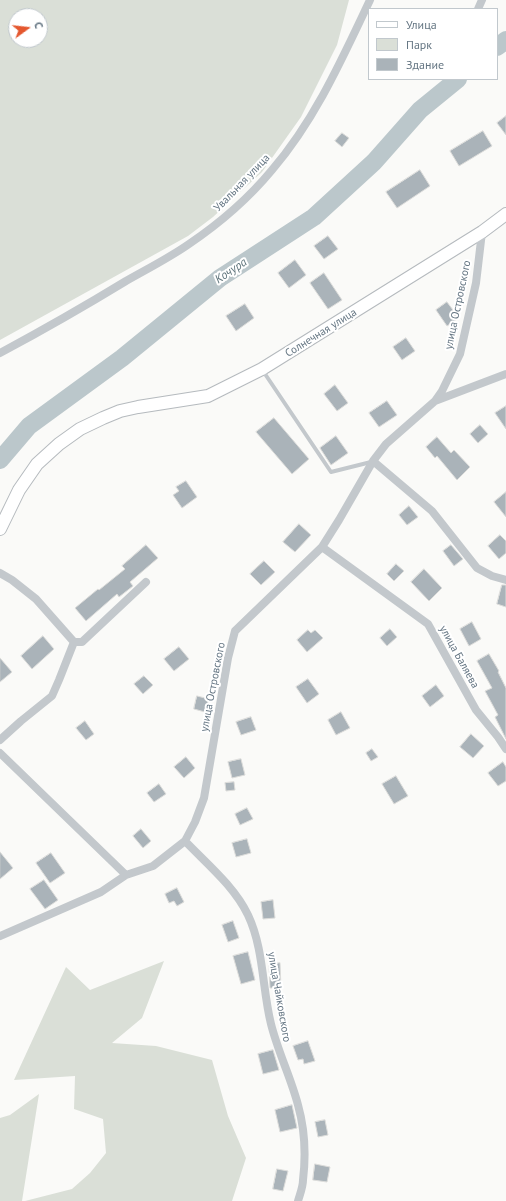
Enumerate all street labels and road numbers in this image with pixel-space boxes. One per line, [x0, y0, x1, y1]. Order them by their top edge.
street label: Увальная улица [211, 152, 273, 214]
street label: улица Островского [442, 259, 474, 351]
street label: Солнечная улица [283, 306, 359, 360]
street label: улица Баляева [436, 623, 482, 691]
street label: улица Островского [198, 641, 228, 733]
street label: улица Чайковского [265, 951, 293, 1043]

